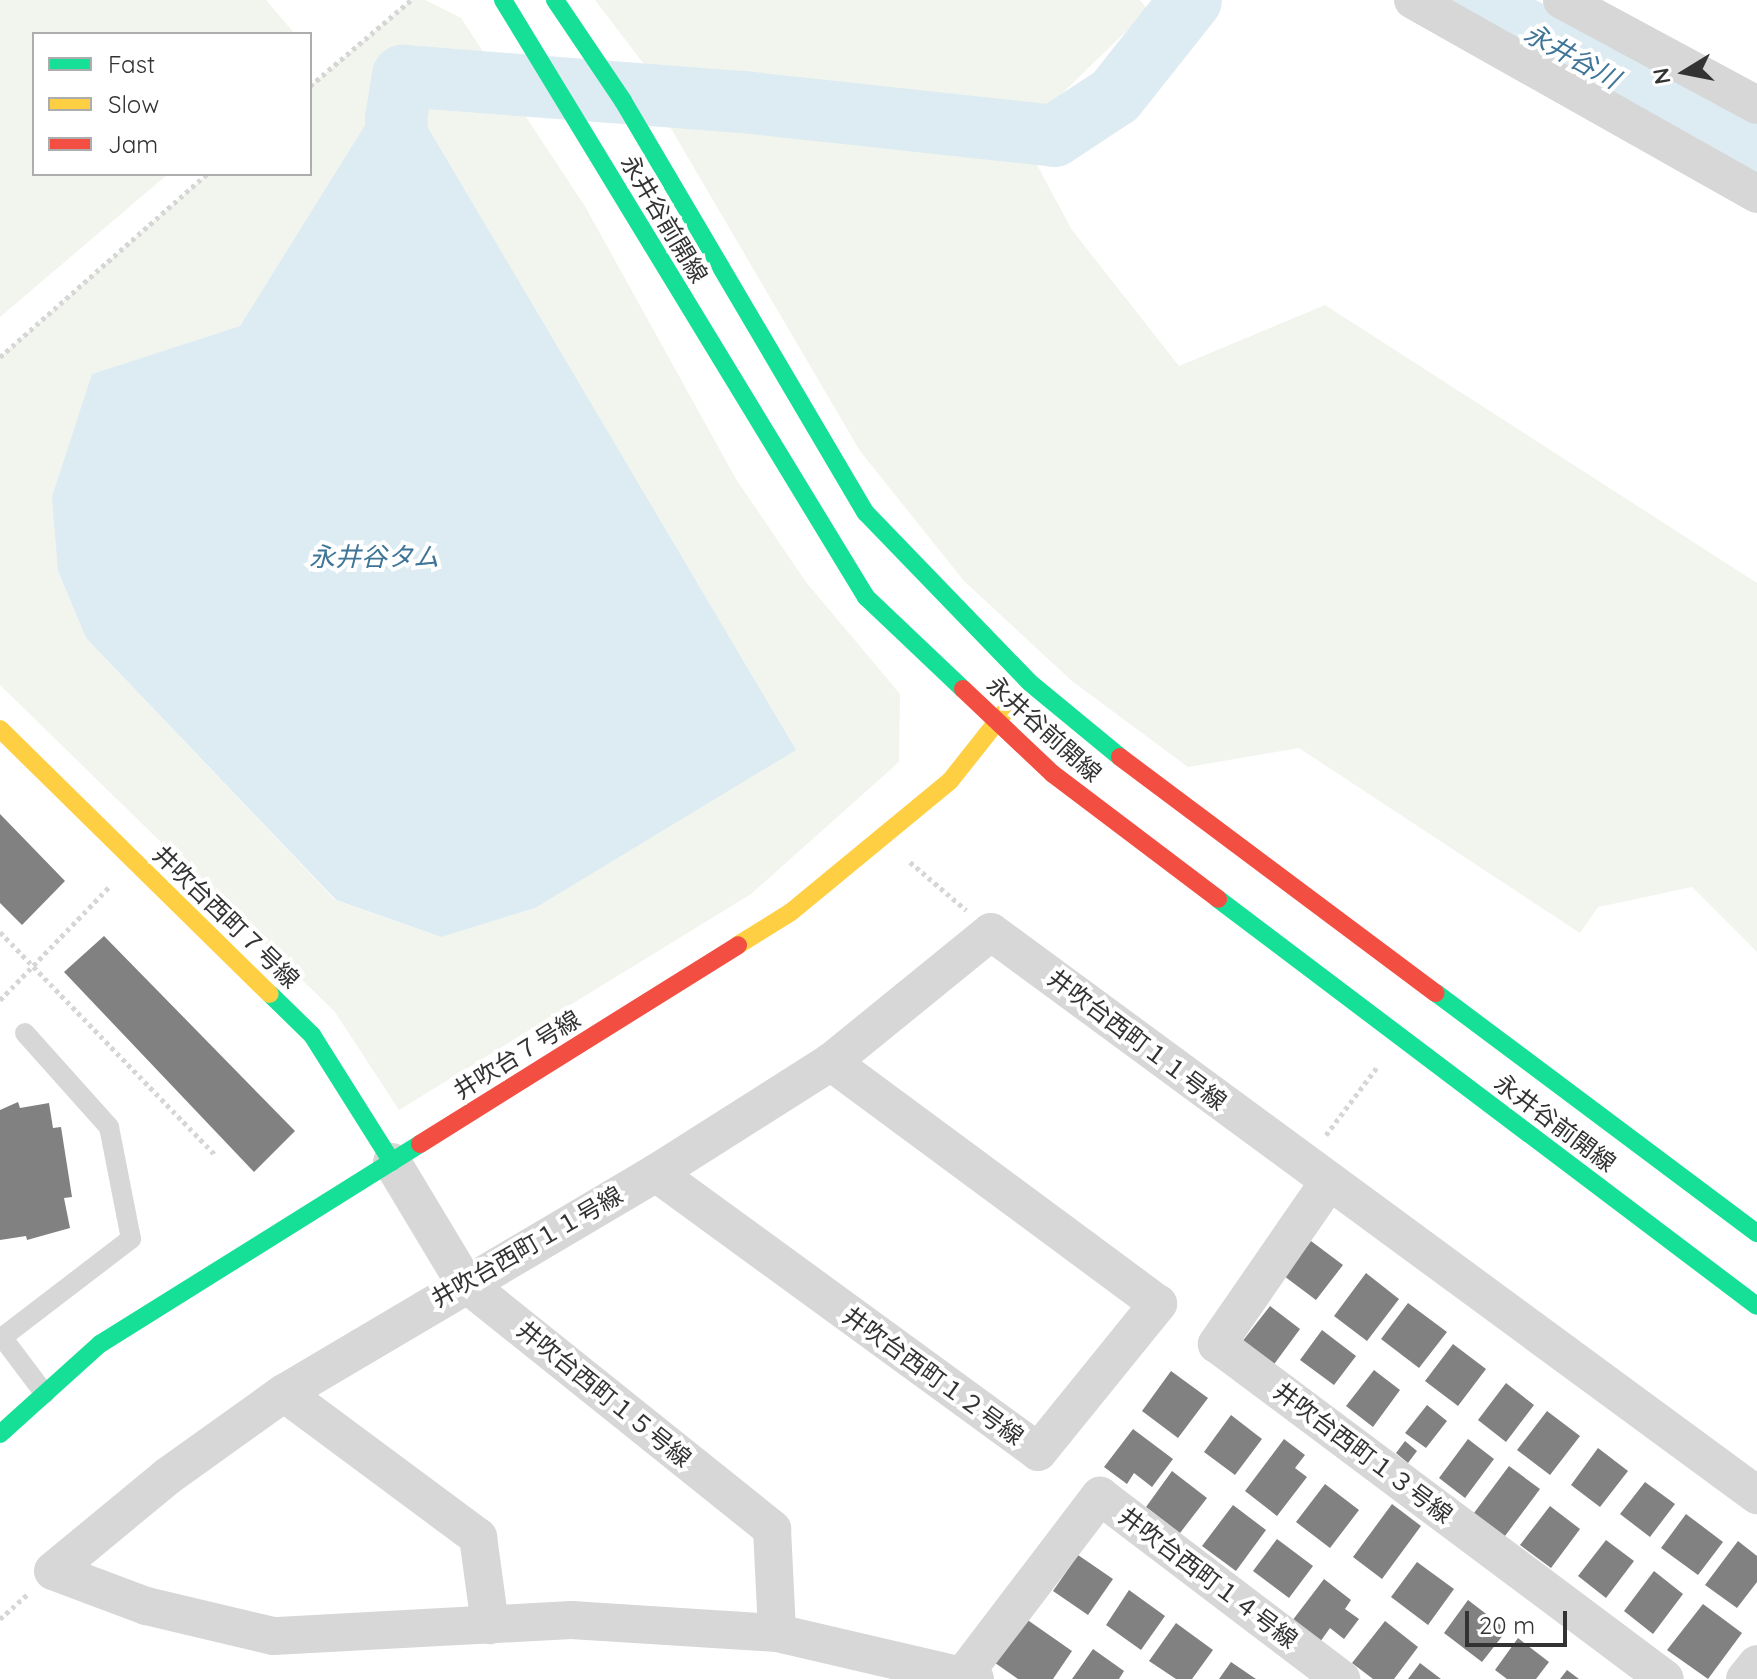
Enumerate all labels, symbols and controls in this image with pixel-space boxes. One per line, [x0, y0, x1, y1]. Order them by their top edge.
water label: 永井谷川 [1519, 17, 1625, 95]
legend [32, 32, 312, 176]
north arrow [1645, 32, 1725, 112]
text: Fast [108, 49, 155, 79]
text: N [1646, 66, 1677, 87]
text: Slow [108, 89, 159, 119]
text: Jam [108, 129, 158, 159]
street label: 永井谷前開線 [615, 150, 713, 288]
water label: 永井谷タム [309, 541, 439, 573]
street label: 永井谷前開線 [981, 670, 1107, 788]
street label: 井吹台西町７号線 [147, 840, 305, 994]
street label: 井吹台西町１１号線 [1042, 964, 1232, 1116]
street label: 井吹台７号線 [448, 1005, 586, 1105]
street label: 永井谷前開線 [1489, 1068, 1621, 1178]
street label: 井吹台西町１１号線 [426, 1181, 628, 1313]
street label: 井吹台西町１２号線 [837, 1301, 1029, 1451]
street label: 井吹台西町１５号線 [511, 1315, 697, 1473]
street label: 井吹台西町１３号線 [1268, 1377, 1458, 1529]
street label: 井吹台西町１４号線 [1113, 1502, 1303, 1654]
scale bar [1469, 1595, 1571, 1645]
text: 20 m [1479, 1610, 1535, 1640]

